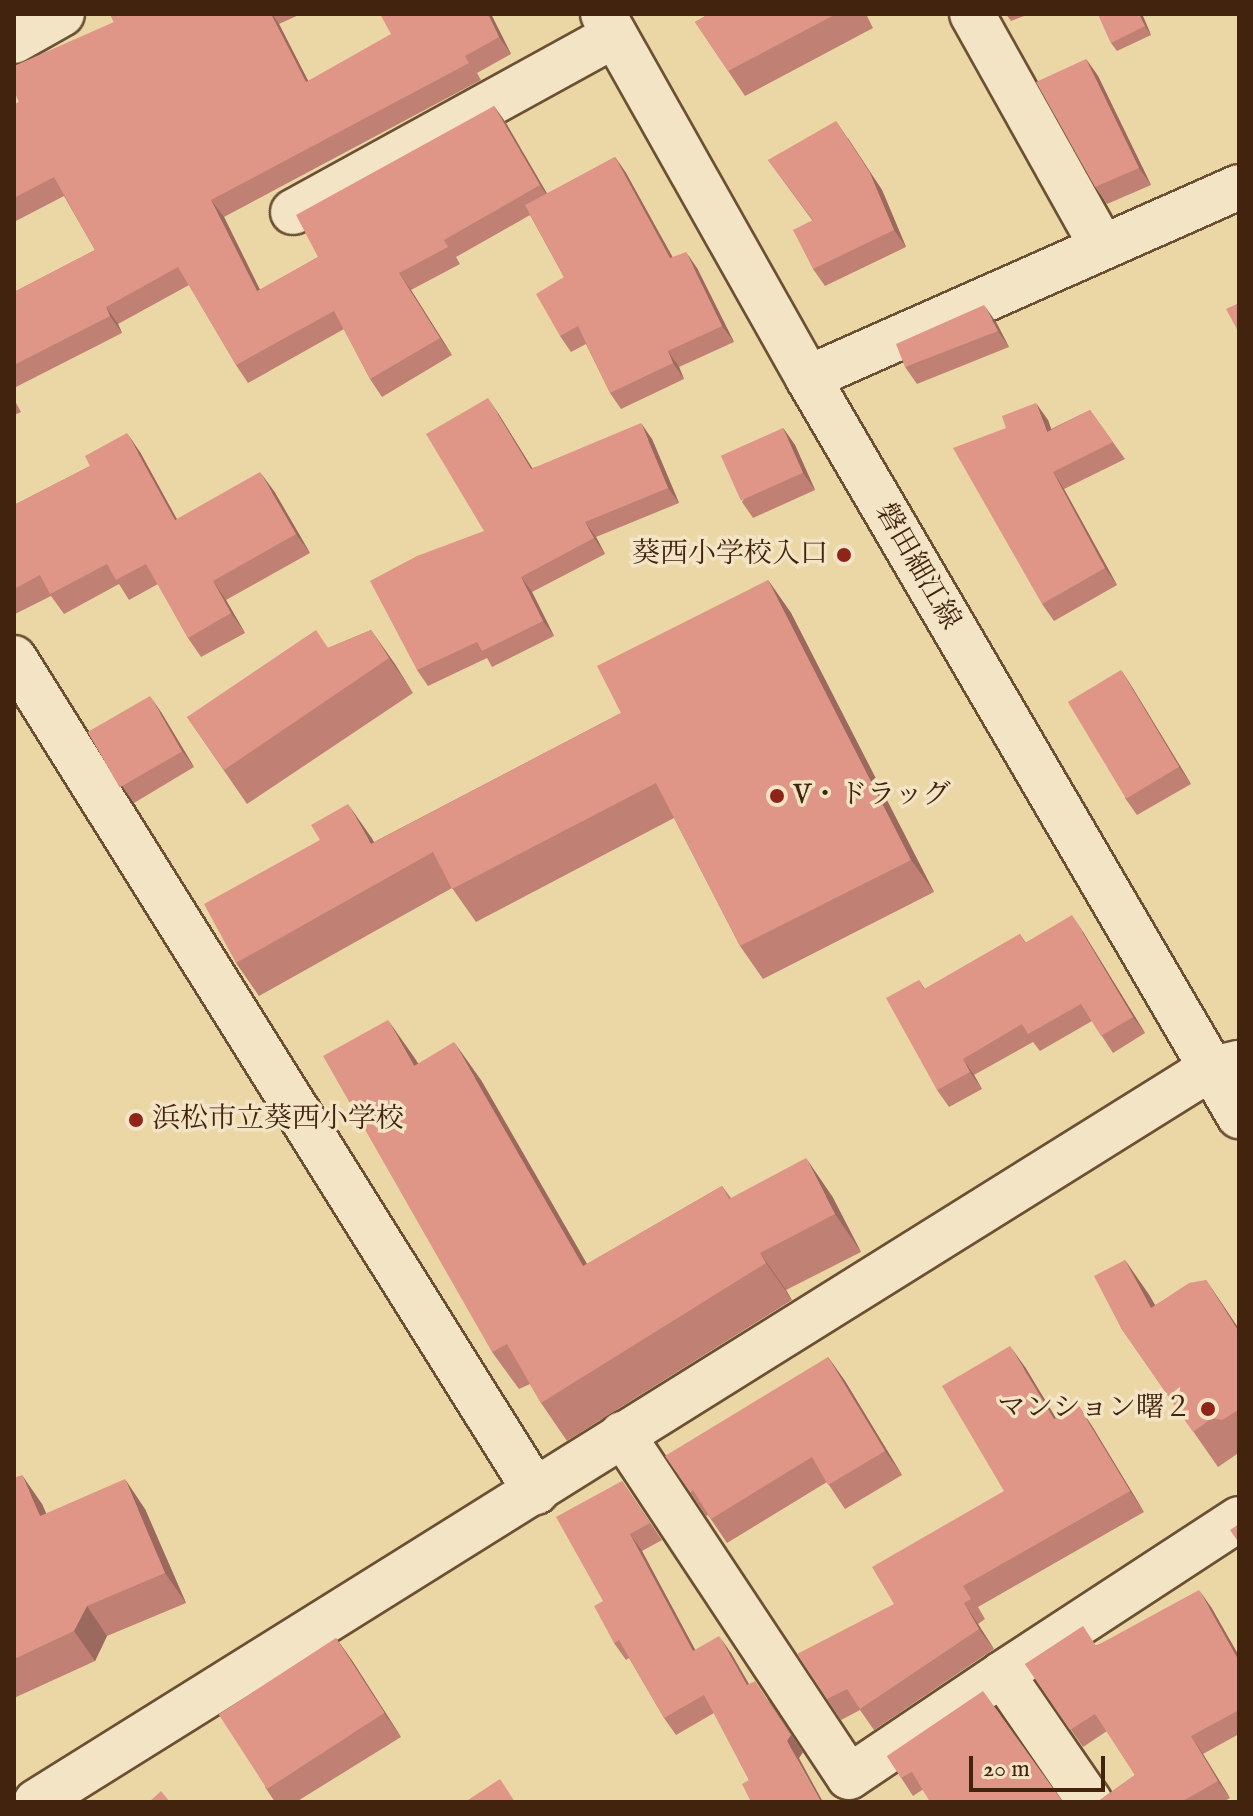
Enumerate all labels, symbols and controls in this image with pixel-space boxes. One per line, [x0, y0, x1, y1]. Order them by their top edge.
street label: 磐田細江線 [867, 498, 967, 636]
place label: 葵西小学校入口 [632, 538, 828, 572]
marker: 葵西小学校入口 [835, 546, 853, 564]
place label: V・ドラッグ [793, 779, 951, 813]
marker: V・ドラッグ [768, 787, 786, 805]
place label: 浜松市立葵西小学校 [152, 1103, 404, 1137]
marker: 浜松市立葵西小学校 [127, 1111, 145, 1129]
place label: マンション曙２ [996, 1392, 1192, 1426]
marker: マンション曙２ [1199, 1400, 1217, 1418]
scale bar [973, 1740, 1109, 1790]
text: 20 m [983, 1754, 1030, 1785]

